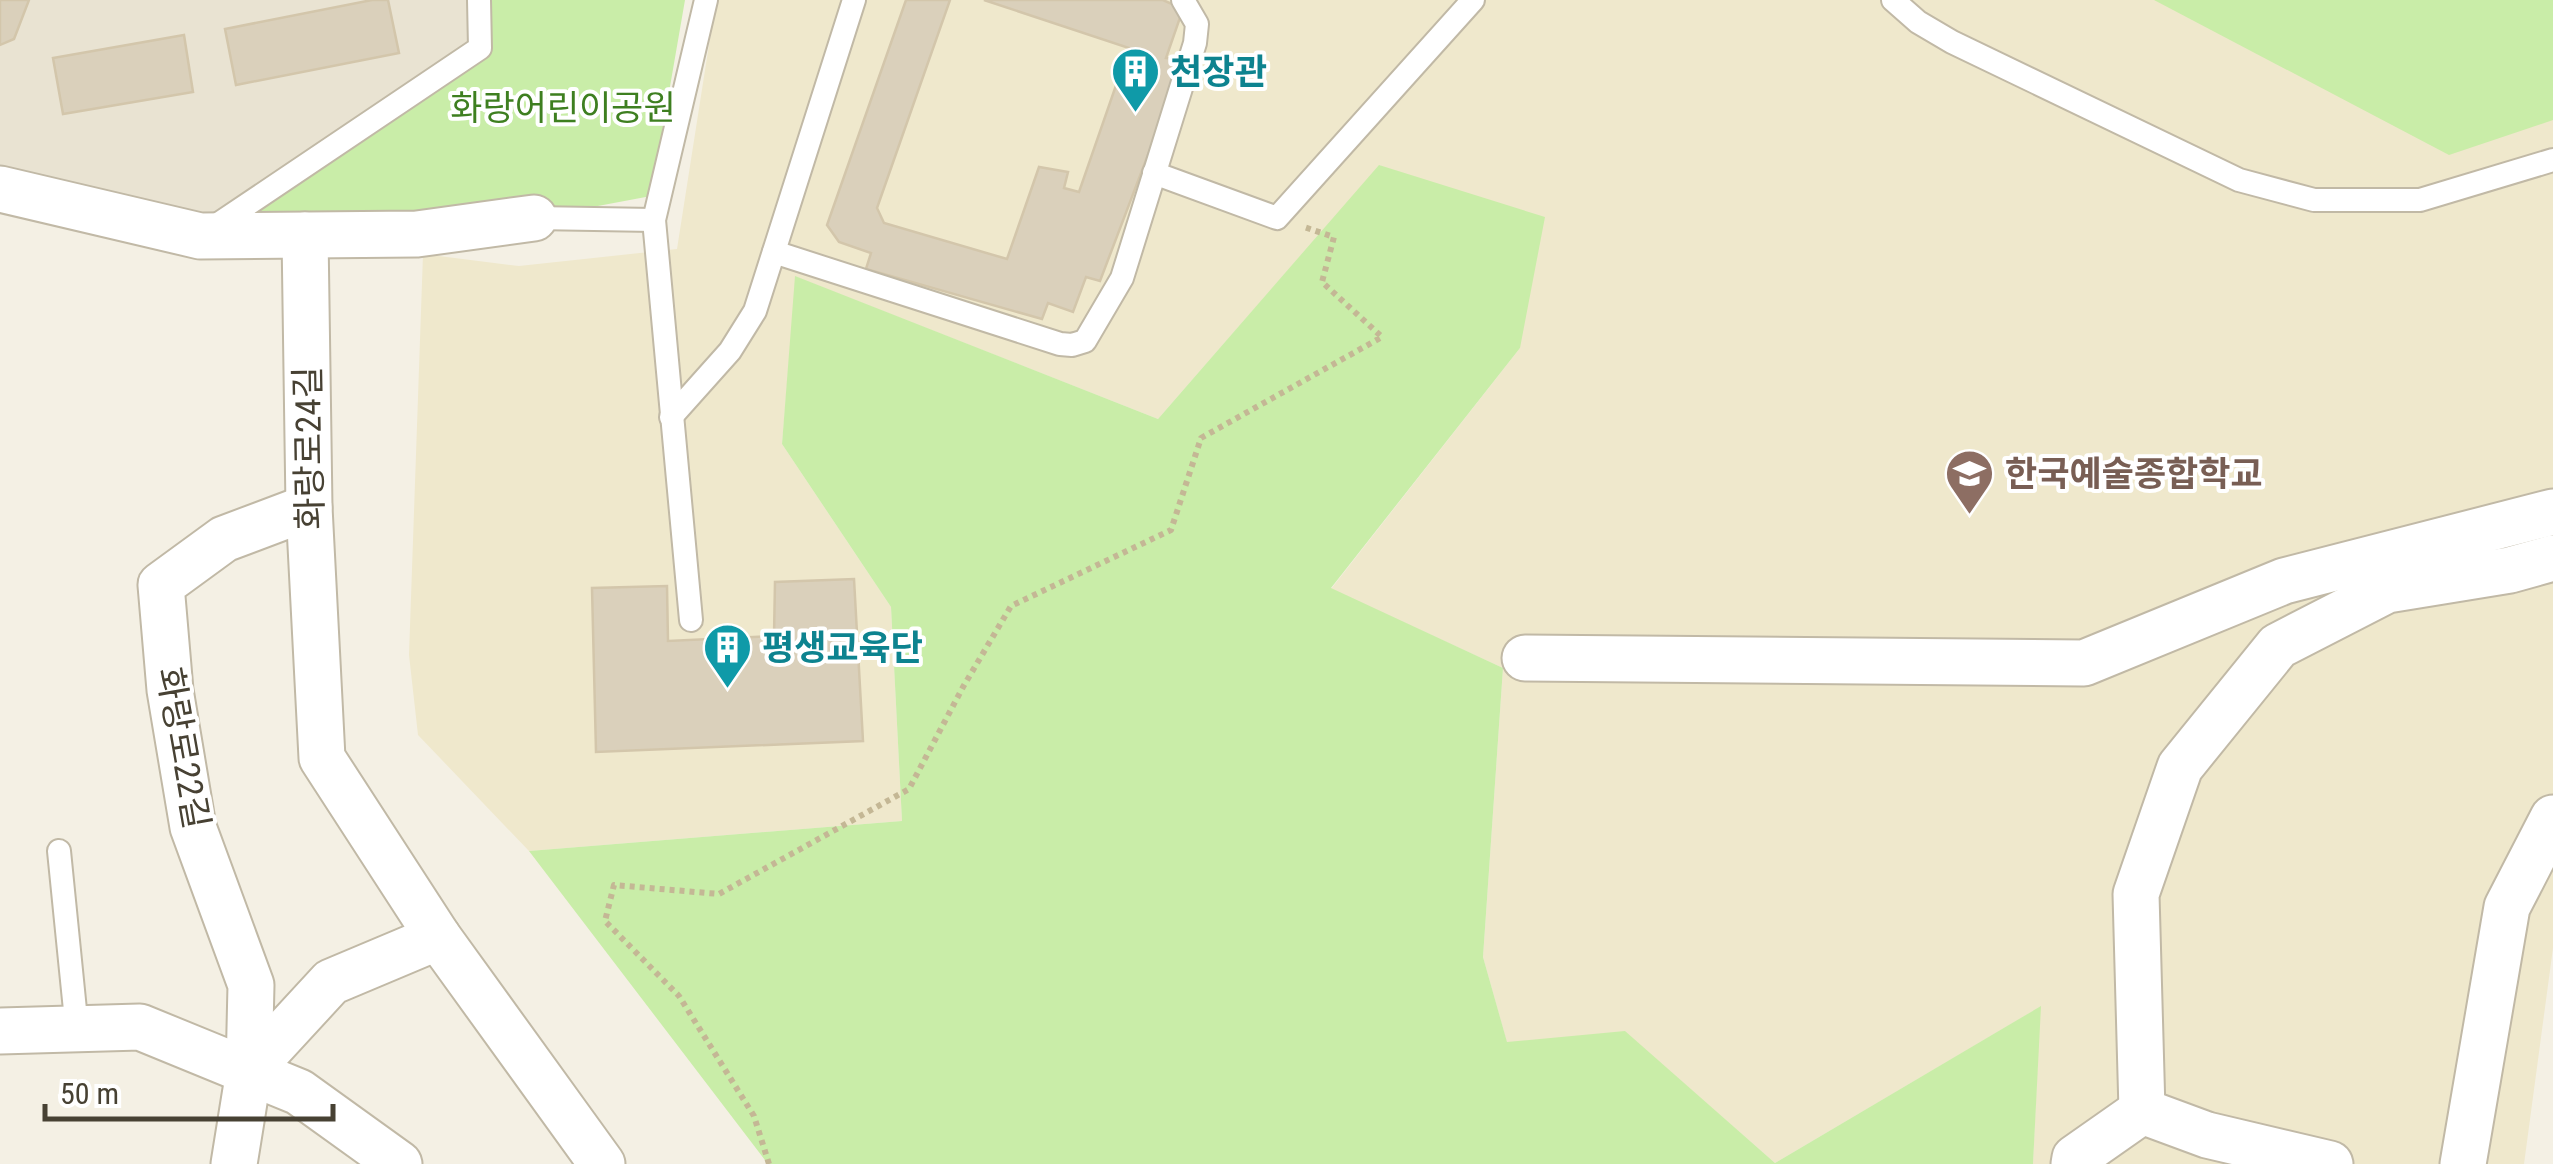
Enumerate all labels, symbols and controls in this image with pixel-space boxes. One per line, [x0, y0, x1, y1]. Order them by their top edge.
building icon: 천장관 [1109, 46, 1161, 114]
place label: 천장관 [1170, 52, 1267, 93]
park label: 화랑어린이공원 [450, 88, 676, 129]
street label: 화랑로24길 [288, 366, 331, 530]
school or university icon: 한국예술종합학교 [1944, 448, 1996, 516]
place label: 한국예술종합학교 [2005, 454, 2263, 495]
building icon: 평생교육단 [701, 622, 753, 690]
place label: 평생교육단 [762, 628, 923, 669]
street label: 화랑로22길 [148, 664, 217, 832]
scale bar [45, 1059, 332, 1121]
text: 50 m [60, 1076, 119, 1111]

